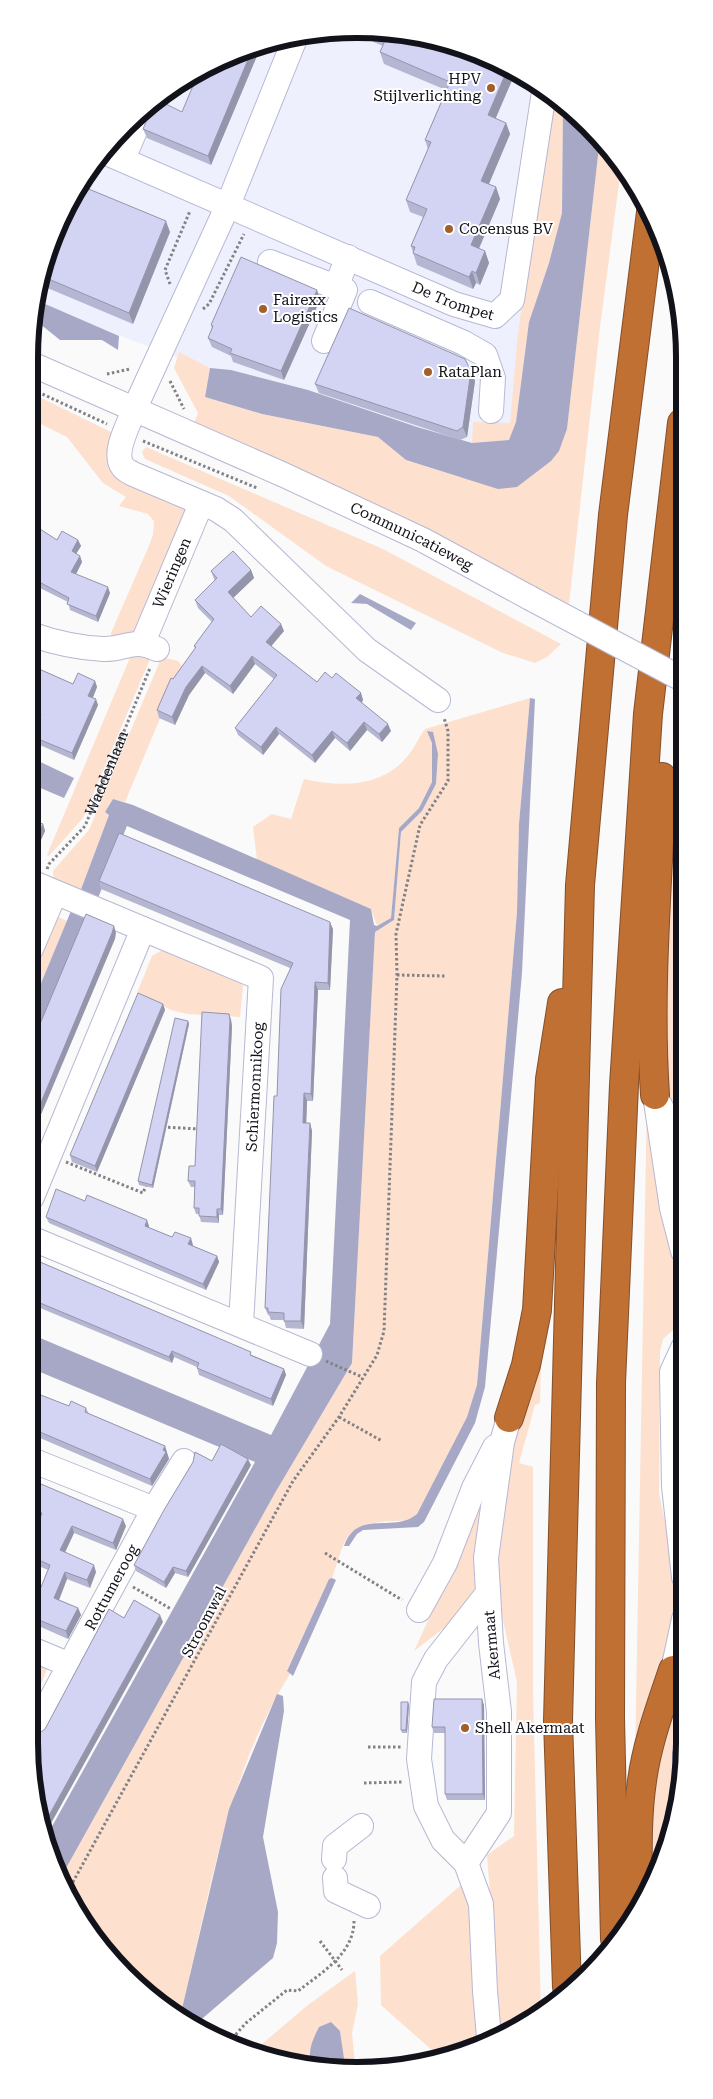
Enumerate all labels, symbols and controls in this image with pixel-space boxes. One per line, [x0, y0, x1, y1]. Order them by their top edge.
place label: HPV Stijlverlichting [373, 70, 482, 105]
marker: HPV Stijlverlichting [485, 82, 497, 94]
place label: Cocensus BV [459, 220, 554, 238]
marker: Cocensus BV [443, 223, 455, 235]
street label: De Trompet [409, 278, 497, 324]
place label: Fairexx Logistics [273, 291, 338, 326]
marker: Fairexx Logistics [257, 303, 269, 315]
place label: RataPlan [438, 363, 502, 381]
marker: RataPlan [422, 366, 434, 378]
street label: Communicatieweg [347, 498, 476, 575]
street label: Wieringen [149, 535, 195, 611]
street label: Waddenlaan [81, 728, 132, 818]
street label: Schiermonnikoog [243, 1021, 267, 1152]
street label: Rottumeroog [81, 1541, 142, 1633]
street label: Stroomwal [178, 1583, 230, 1661]
street label: Akermaat [480, 1609, 504, 1680]
place label: Shell Akermaat [475, 1719, 585, 1737]
marker: Shell Akermaat [459, 1722, 471, 1734]

